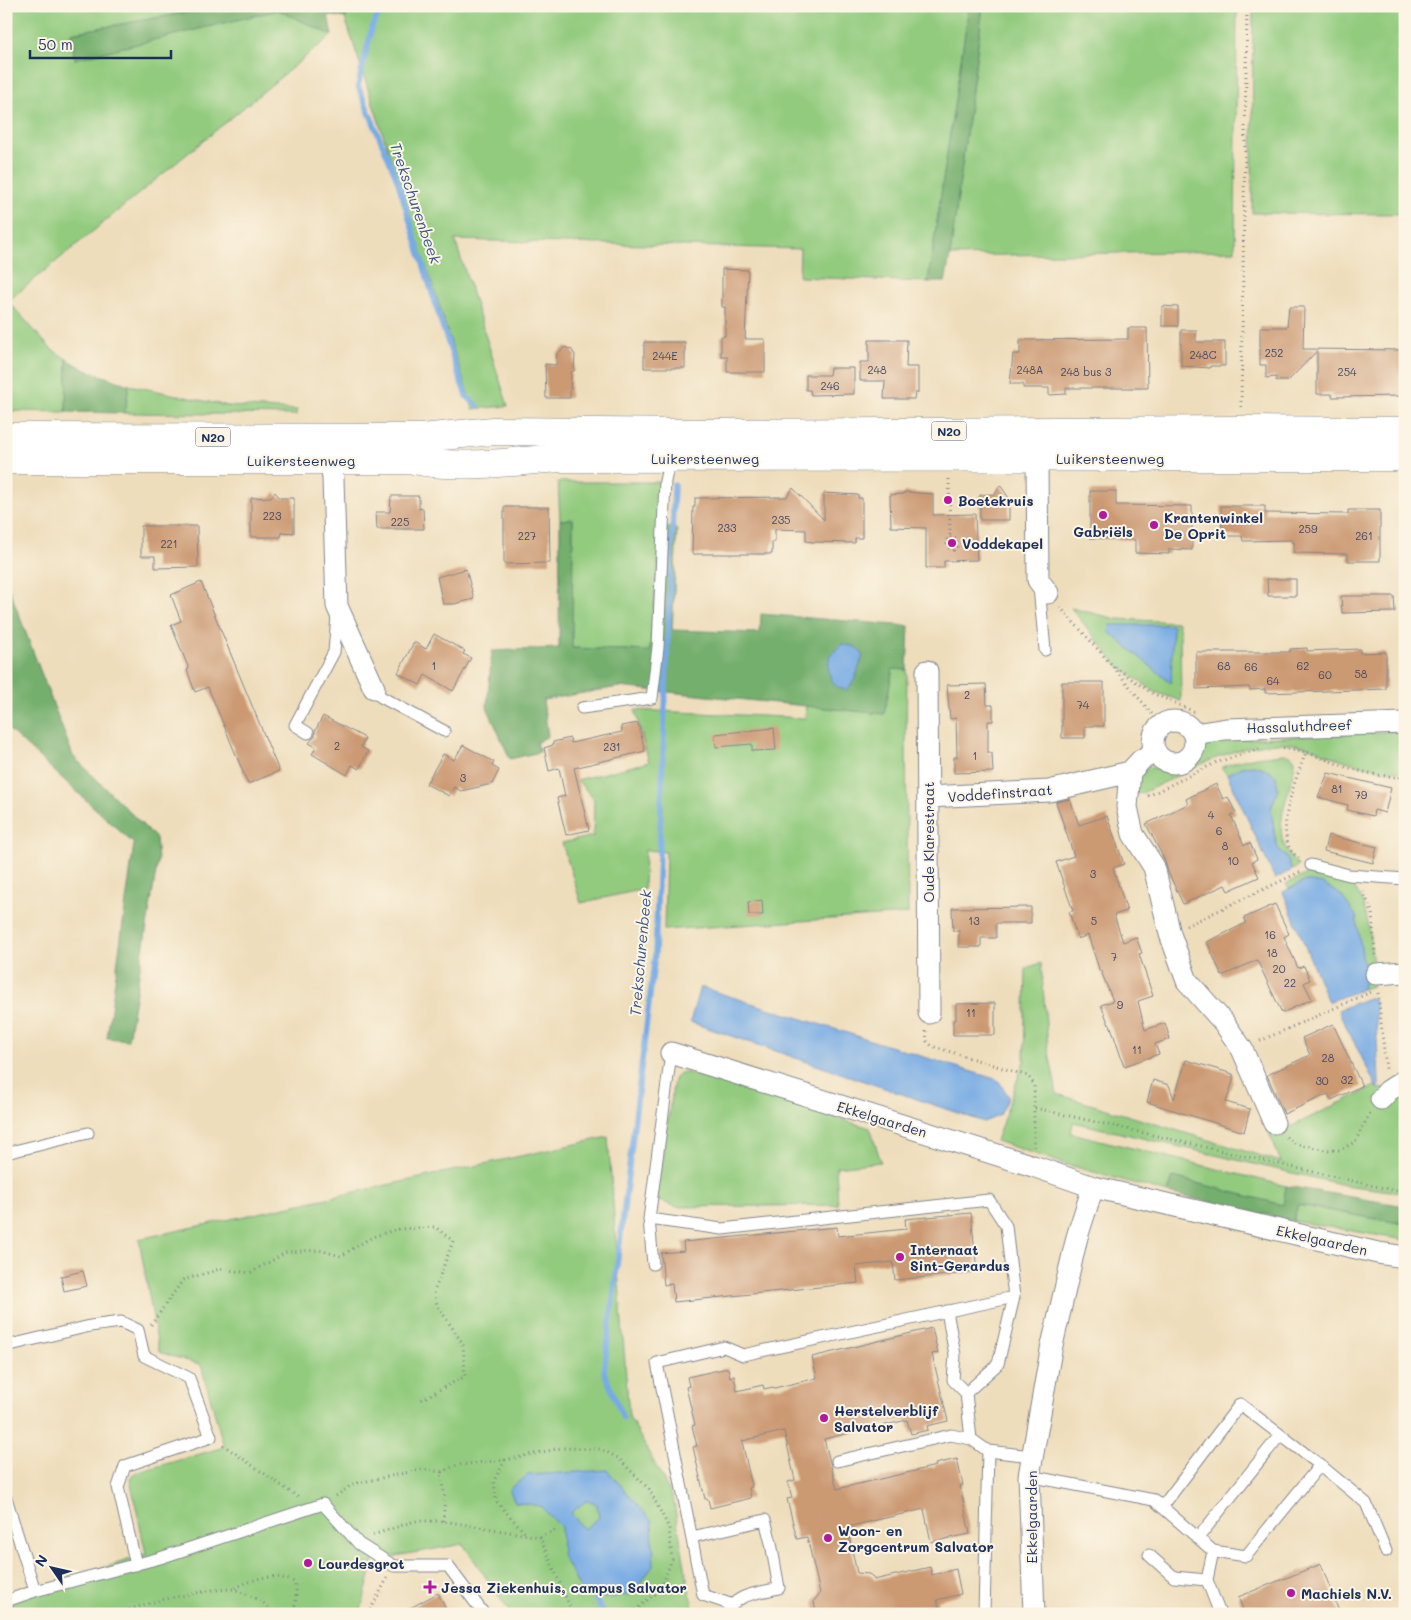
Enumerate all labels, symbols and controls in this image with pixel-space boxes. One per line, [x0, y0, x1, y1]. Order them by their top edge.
scale bar [30, 28, 171, 60]
text: 50 m [38, 34, 73, 54]
water label: Trekschurenbeek [386, 140, 446, 267]
house number: 252 [1265, 345, 1283, 360]
house number: 248C [1189, 347, 1217, 362]
house number: 244E [652, 348, 678, 363]
house number: 248 [867, 362, 887, 377]
house number: 248A [1017, 362, 1043, 377]
house number: 248 bus 3 [1060, 364, 1112, 379]
house number: 254 [1338, 364, 1357, 379]
house number: 246 [820, 378, 840, 393]
road number: N20 [932, 422, 966, 441]
road number: N20 [196, 428, 230, 447]
street label: Luikersteenweg [651, 449, 759, 468]
street label: Luikersteenweg [1056, 449, 1164, 468]
street label: Luikersteenweg [247, 451, 355, 470]
place label: Boetekruis [958, 491, 1034, 510]
marker: Boetekruis [942, 494, 954, 506]
house number: 223 [263, 508, 282, 523]
place label: Krantenwinkel De Oprit [1164, 508, 1263, 543]
marker: Gabriëls [1097, 509, 1109, 521]
house number: 235 [772, 512, 791, 527]
house number: 225 [391, 514, 409, 529]
marker: Krantenwinkel De Oprit [1148, 519, 1160, 531]
house number: 233 [717, 520, 737, 535]
house number: 259 [1298, 521, 1318, 536]
place label: Gabriëls [1073, 522, 1133, 541]
house number: 227 [518, 528, 536, 543]
house number: 261 [1355, 528, 1373, 543]
place label: Voddekapel [962, 534, 1043, 553]
house number: 221 [160, 536, 178, 551]
marker: Voddekapel [946, 537, 958, 549]
house number: 1 [432, 658, 436, 673]
house number: 68 [1217, 658, 1231, 673]
house number: 62 [1297, 658, 1309, 673]
house number: 66 [1244, 659, 1258, 674]
house number: 58 [1354, 666, 1368, 681]
house number: 60 [1318, 667, 1332, 682]
house number: 64 [1266, 673, 1280, 688]
house number: 2 [964, 687, 970, 702]
house number: 74 [1077, 697, 1090, 712]
street label: Hassaluthdreef [1246, 715, 1352, 737]
house number: 2 [334, 738, 340, 753]
house number: 231 [603, 739, 621, 754]
house number: 1 [973, 748, 977, 763]
house number: 3 [460, 770, 467, 785]
street label: Voddefinstraat [947, 780, 1053, 806]
house number: 81 [1331, 781, 1343, 796]
street label: Oude Klarestraat [919, 782, 938, 902]
house number: 79 [1355, 787, 1368, 802]
house number: 4 [1208, 807, 1215, 822]
house number: 6 [1216, 823, 1222, 838]
house number: 8 [1222, 838, 1229, 853]
house number: 10 [1227, 853, 1239, 868]
house number: 3 [1090, 866, 1097, 881]
water label: Trekschurenbeek [624, 888, 656, 1017]
house number: 13 [968, 913, 980, 928]
house number: 5 [1091, 913, 1097, 928]
house number: 16 [1264, 927, 1276, 942]
house number: 18 [1266, 945, 1278, 960]
house number: 7 [1111, 949, 1117, 964]
house number: 20 [1273, 961, 1286, 976]
house number: 22 [1284, 975, 1296, 990]
house number: 9 [1117, 997, 1124, 1012]
house number: 11 [966, 1005, 976, 1020]
house number: 11 [1132, 1042, 1142, 1057]
house number: 28 [1322, 1050, 1335, 1065]
house number: 32 [1341, 1072, 1353, 1087]
house number: 30 [1315, 1073, 1329, 1088]
street label: Ekkelgaarden [835, 1096, 929, 1142]
street label: Ekkelgaarden [1275, 1220, 1369, 1260]
place label: Internaat Sint-Gerardus [910, 1240, 1010, 1275]
marker: Internaat Sint-Gerardus [894, 1251, 906, 1263]
place label: Herstelverblijf Salvator [834, 1401, 939, 1436]
marker: Herstelverblijf Salvator [818, 1412, 830, 1424]
street label: Ekkelgaarden [1022, 1471, 1041, 1563]
place label: Woon- en Zorgcentrum Salvator [838, 1521, 994, 1556]
marker: Woon- en Zorgcentrum Salvator [822, 1532, 834, 1544]
north arrow [28, 1542, 78, 1592]
text: N [30, 1551, 52, 1570]
place label: Lourdesgrot [318, 1554, 405, 1573]
marker: Lourdesgrot [302, 1557, 314, 1569]
place label: Jessa Ziekenhuis, campus Salvator [441, 1578, 687, 1597]
marker: Jessa Ziekenhuis, campus Salvator [423, 1580, 437, 1594]
place label: Machiels N.V. [1301, 1584, 1392, 1603]
marker: Machiels N.V. [1285, 1587, 1297, 1599]

